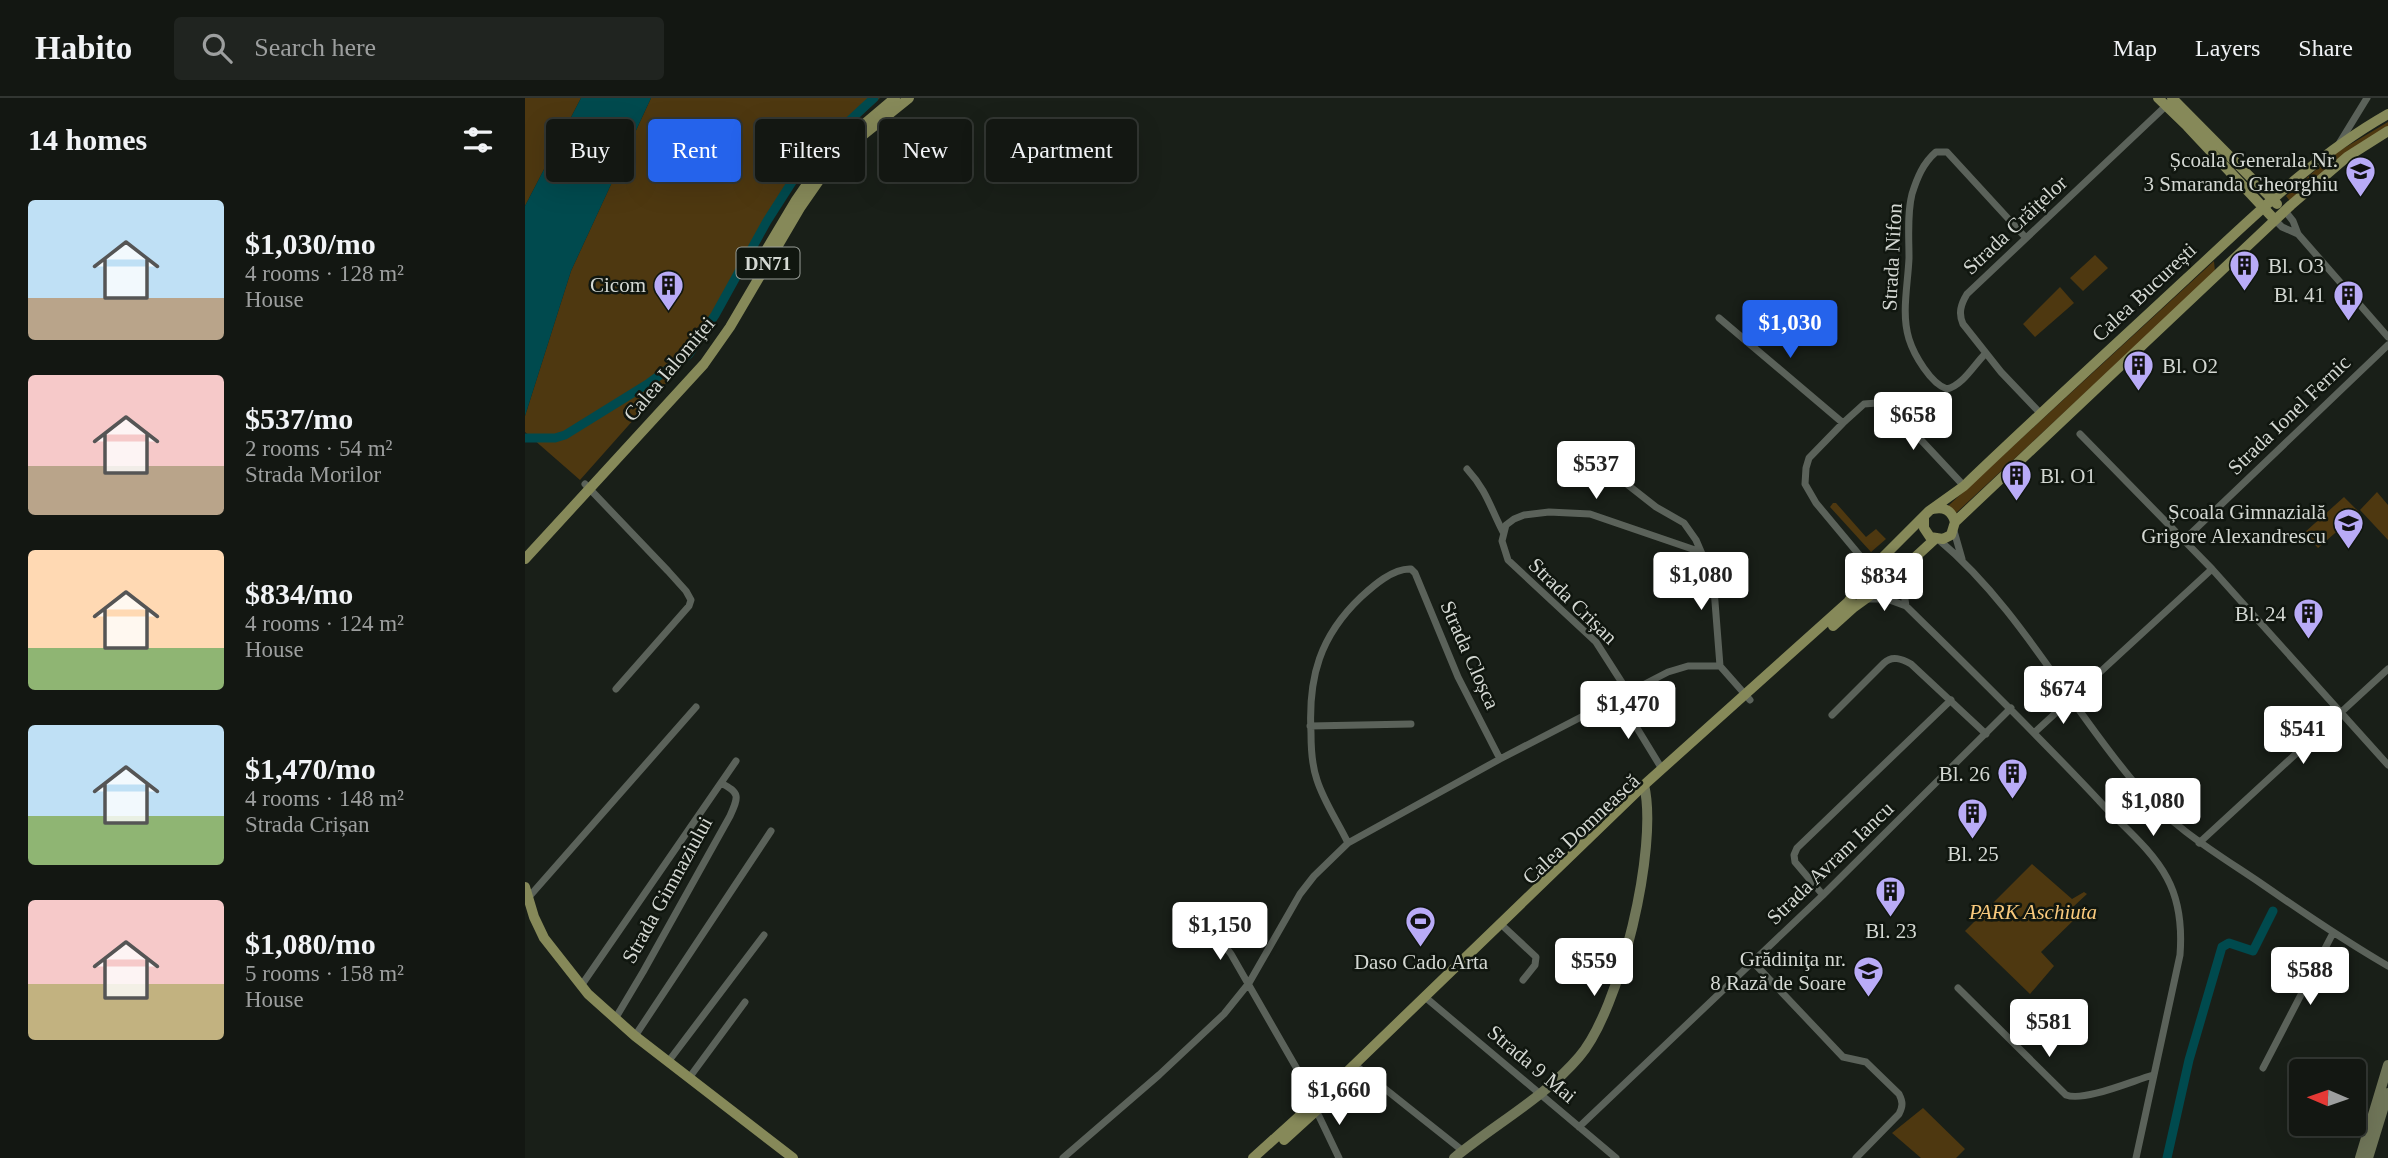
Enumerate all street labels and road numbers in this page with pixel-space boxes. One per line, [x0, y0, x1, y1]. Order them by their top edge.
street label: Strada Crăițelor [1958, 171, 2072, 279]
street label: Strada Nifon [1877, 202, 1907, 312]
street label: Calea București [2087, 238, 2201, 346]
road number: DN71 [737, 248, 799, 279]
street label: Calea Ialomiței [618, 312, 720, 426]
street label: Strada Ionel Fernic [2223, 350, 2355, 480]
street label: Strada Crișan [1524, 553, 1623, 649]
street label: Strada Cloșca [1435, 597, 1505, 714]
street label: Calea Domnească [1518, 768, 1645, 889]
street label: Strada Avram Iancu [1762, 796, 1899, 929]
street label: Strada Gimnaziului [617, 812, 717, 967]
street label: Strada 9 Mai [1483, 1020, 1581, 1108]

